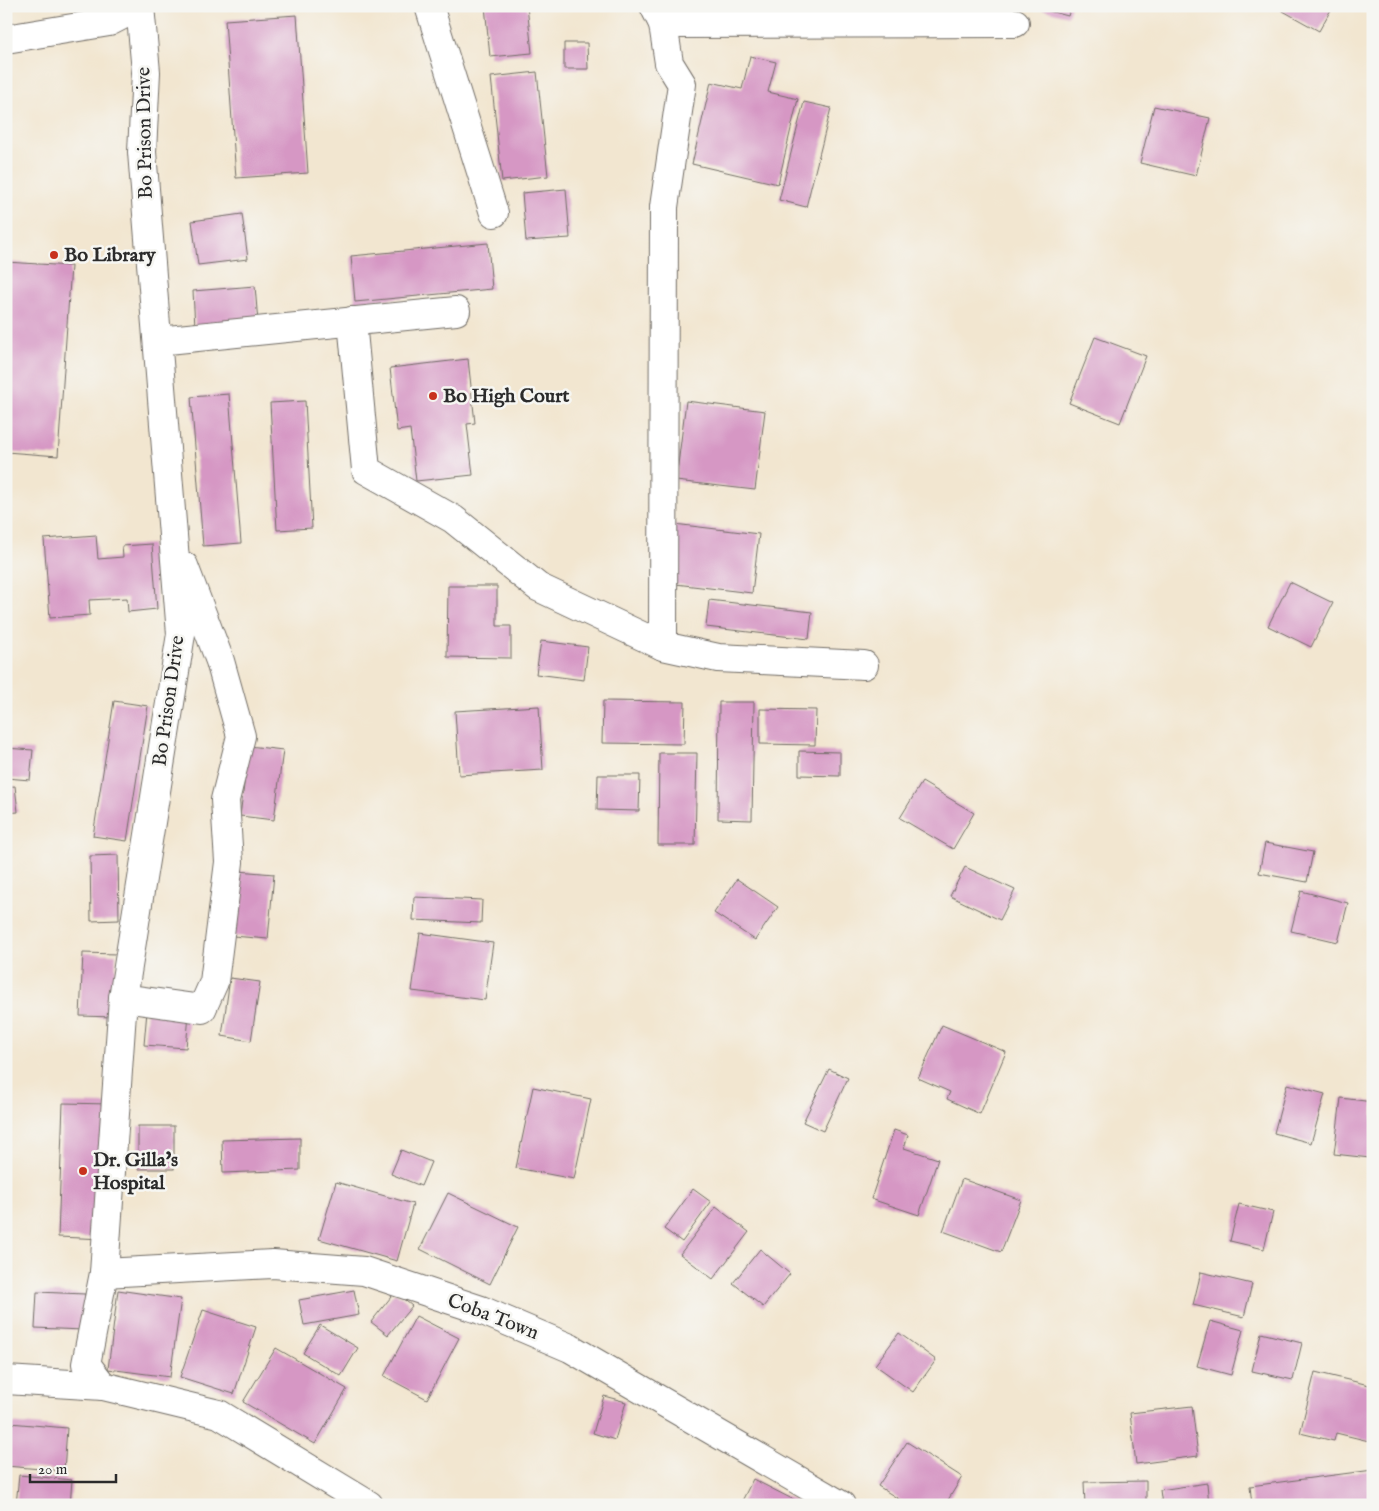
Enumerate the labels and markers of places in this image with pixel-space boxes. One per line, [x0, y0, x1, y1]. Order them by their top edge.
place label: Bo Library [64, 243, 157, 268]
marker: Bo Library [48, 249, 60, 261]
place label: Bo High Court [443, 384, 569, 409]
marker: Bo High Court [427, 390, 439, 402]
place label: Dr. Gilla's Hospital [93, 1148, 178, 1196]
marker: Dr. Gilla's Hospital [77, 1165, 89, 1177]

